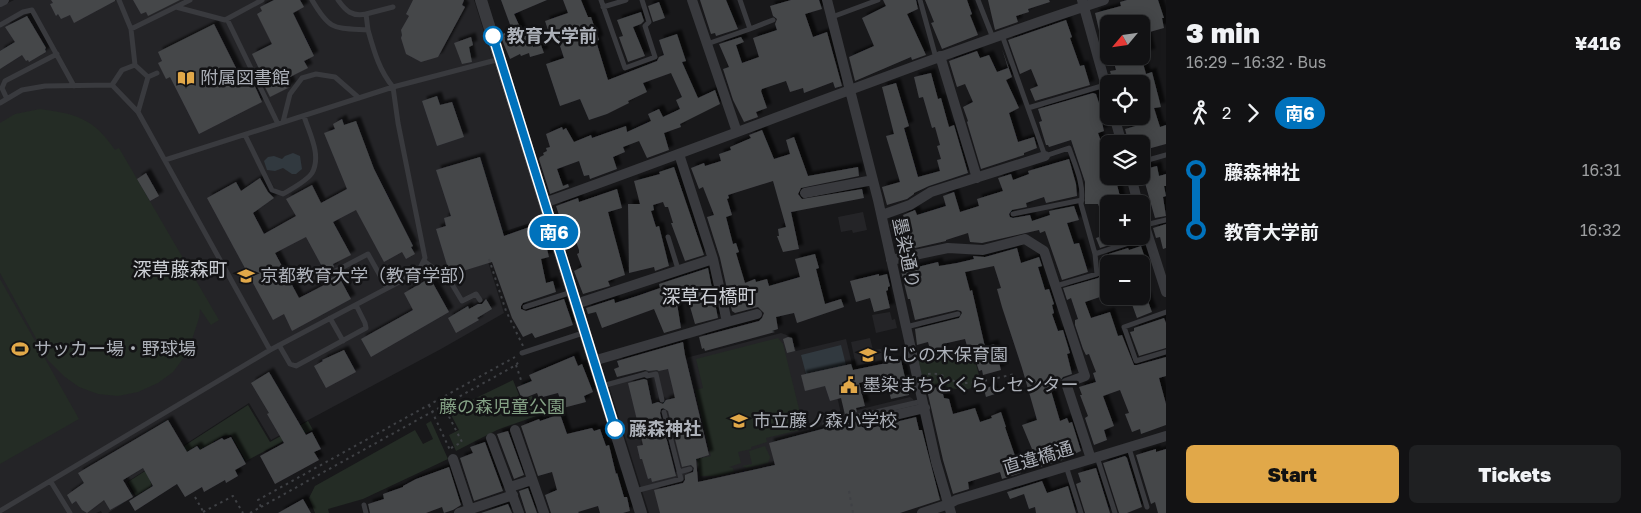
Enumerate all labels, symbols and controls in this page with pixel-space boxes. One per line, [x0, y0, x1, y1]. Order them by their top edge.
north arrow [1100, 15, 1150, 65]
map controls [1100, 15, 1150, 305]
text: 3 min [1186, 16, 1260, 49]
place label: 教育大学前 [507, 24, 597, 46]
marker: 教育大学前 [483, 26, 503, 46]
text: ¥416 [1575, 31, 1621, 54]
text: 16:29 – 16:32 · Bus [1186, 52, 1326, 72]
place label: 附属図書館 [200, 66, 290, 88]
library icon: 附属図書館 [176, 68, 196, 88]
button: locate [1100, 75, 1150, 125]
icon: walk [1186, 99, 1214, 127]
icon: forward [1239, 99, 1267, 127]
text: 南6 [1285, 102, 1315, 124]
text: 2 [1222, 103, 1231, 123]
button: layers [1100, 135, 1150, 185]
text: 藤森神社 [1224, 160, 1300, 183]
text: 16:31 [1582, 160, 1621, 180]
button: + [1100, 195, 1150, 245]
street label: 墨染通り [889, 215, 925, 290]
line badge: 南6 [532, 216, 576, 248]
text: 教育大学前 [1224, 220, 1319, 243]
text: 16:32 [1580, 220, 1621, 240]
text: 南6 [539, 221, 569, 243]
button: − [1100, 255, 1150, 305]
district label: 深草藤森町 [132, 257, 228, 280]
place label: 京都教育大学（教育学部） [260, 264, 476, 286]
school or university icon: 京都教育大学（教育学部） [236, 266, 256, 286]
district label: 深草石橋町 [661, 284, 757, 307]
place label: サッカー場・野球場 [34, 337, 196, 359]
sports icon: サッカー場・野球場 [10, 339, 30, 359]
place label: にじの木保育園 [882, 343, 1008, 365]
school or university icon: にじの木保育園 [858, 345, 878, 365]
place label: 墨染まちとくらしセンター [863, 373, 1078, 395]
public building icon: 墨染まちとくらしセンター [839, 375, 859, 395]
park label: 藤の森児童公園 [439, 395, 565, 417]
place label: 市立藤ノ森小学校 [753, 409, 897, 431]
school or university icon: 市立藤ノ森小学校 [729, 411, 749, 431]
place label: 藤森神社 [629, 417, 701, 439]
marker: 藤森神社 [605, 419, 625, 439]
street label: 直違橋通 [1000, 436, 1075, 478]
button: Start [1186, 445, 1399, 503]
button: Tickets [1409, 445, 1621, 503]

